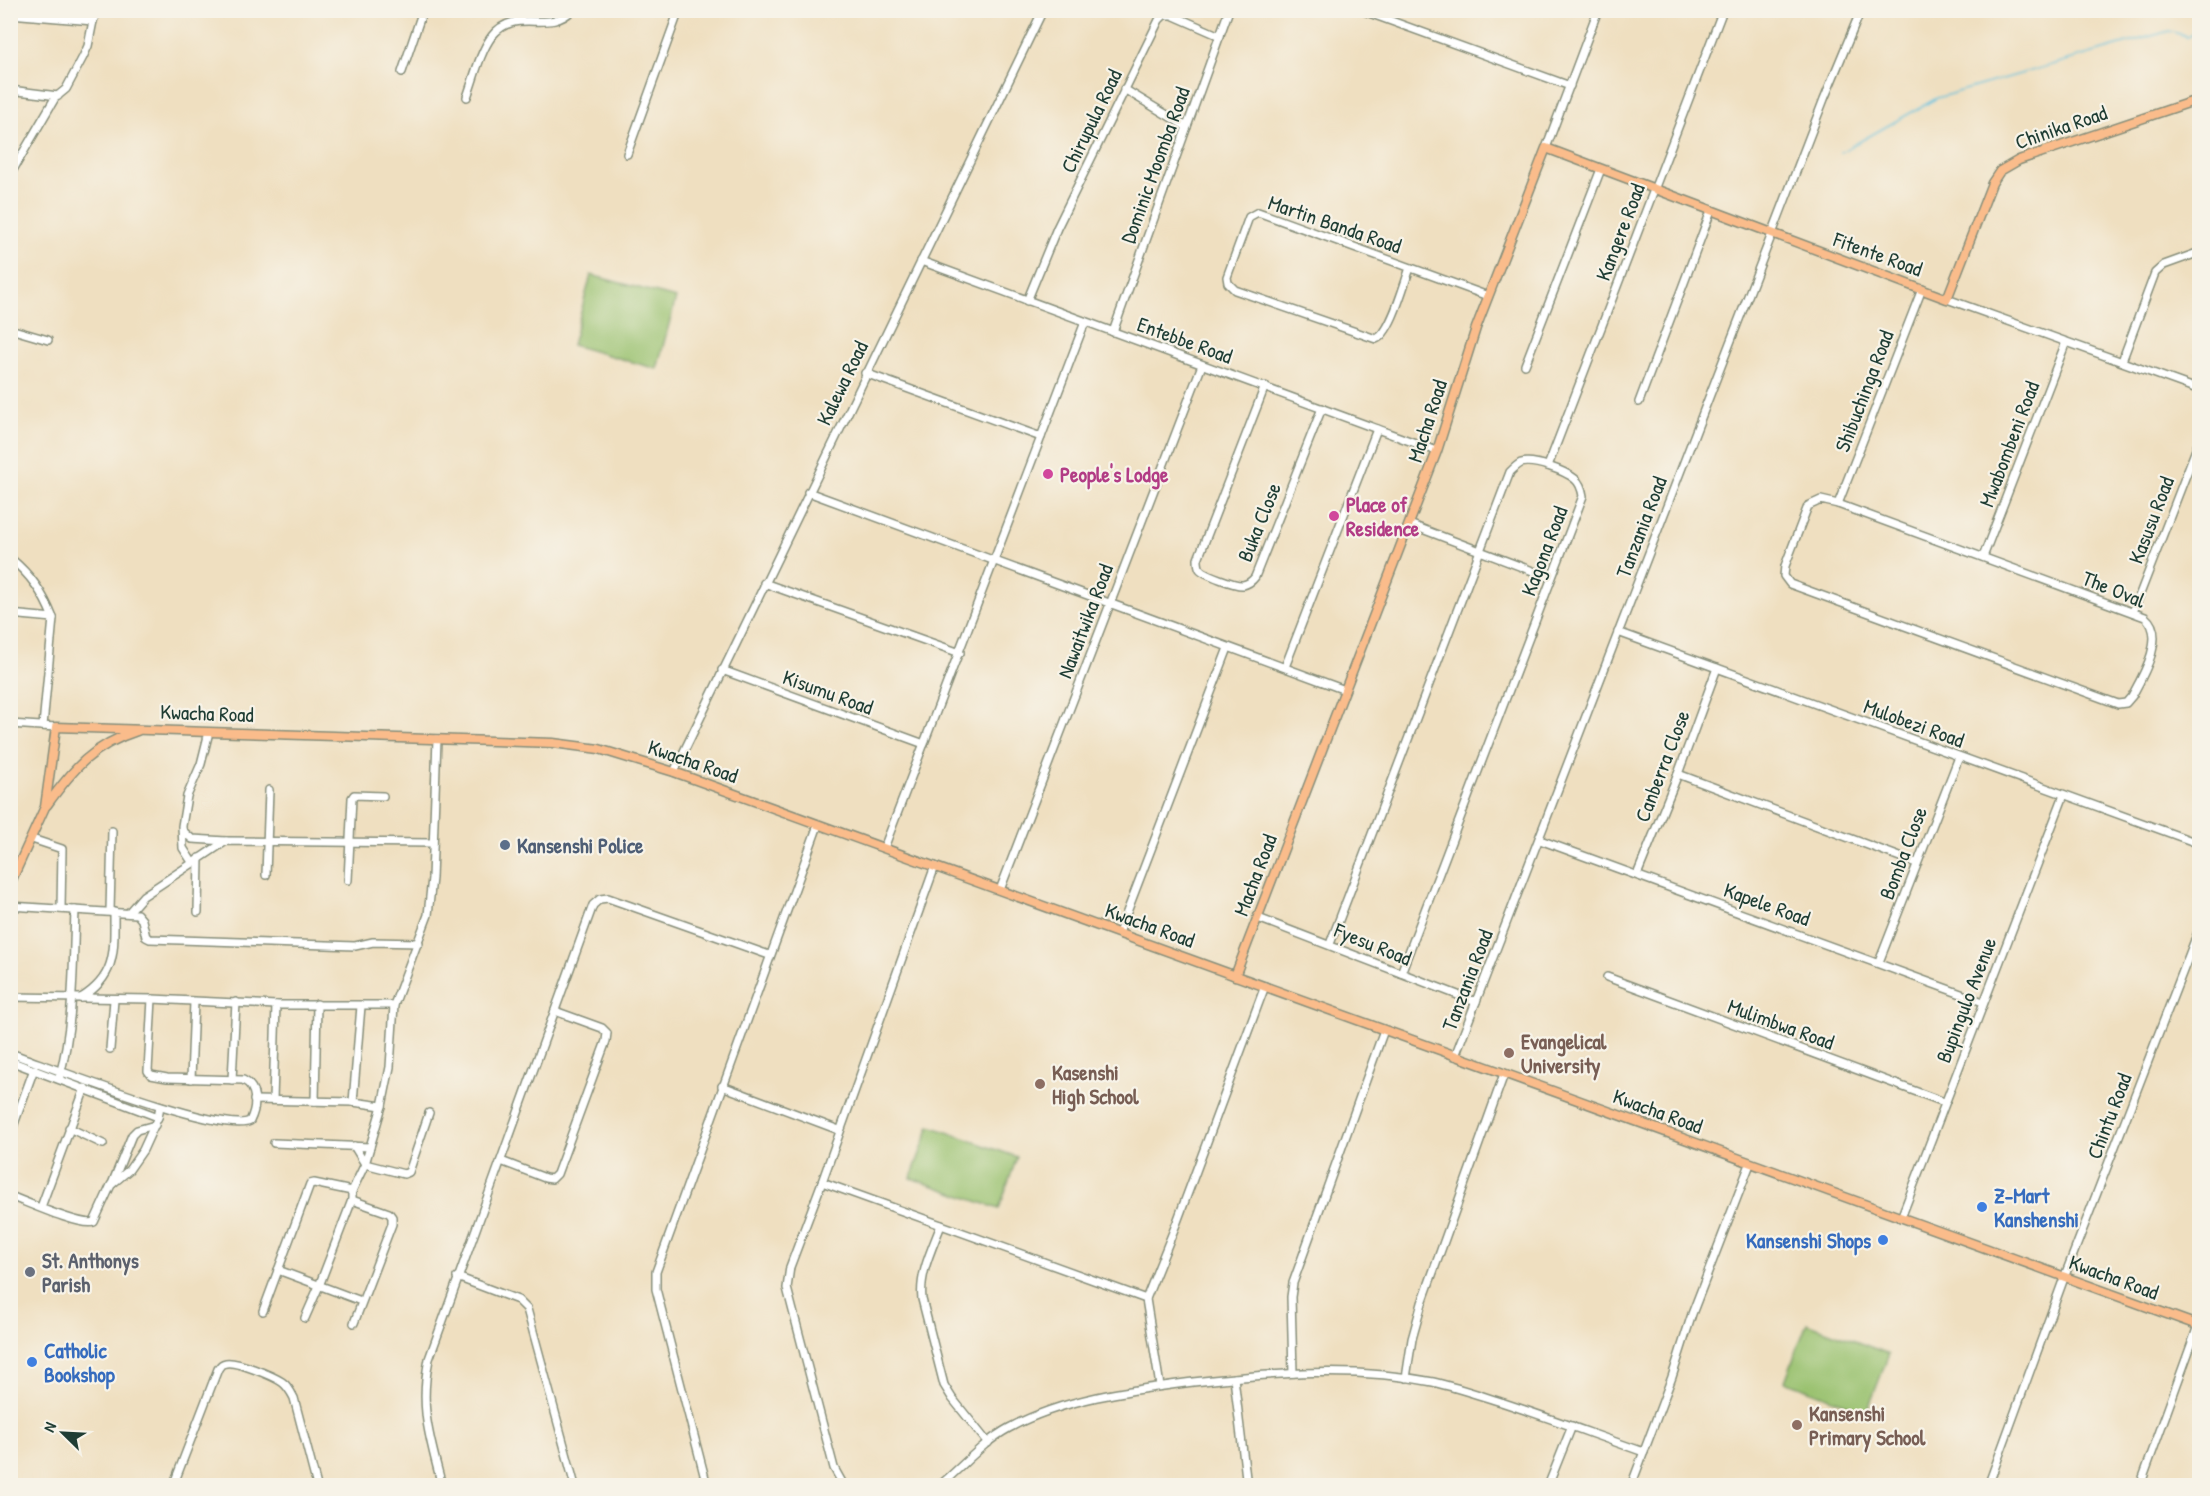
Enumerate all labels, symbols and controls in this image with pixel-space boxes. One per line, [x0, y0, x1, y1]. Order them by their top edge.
street label: Chirupula Road [1053, 64, 1129, 178]
street label: Dominic Moomba Road [1113, 83, 1197, 247]
street label: Chinika Road [2011, 98, 2111, 156]
street label: Kangere Road [1588, 179, 1652, 285]
street label: Martin Banda Road [1265, 188, 1405, 260]
street label: Fitente Road [1829, 224, 1926, 283]
street label: Entebbe Road [1133, 309, 1237, 371]
street label: Shibuchinga Road [1827, 326, 1901, 456]
street label: Kalewa Road [809, 336, 875, 430]
street label: Macha Road [1400, 376, 1454, 466]
street label: Mwabombeni Road [1972, 377, 2046, 511]
place label: People's Lodge [1060, 460, 1169, 490]
marker: People's Lodge [1041, 467, 1055, 481]
street label: Tanzania Road [1608, 472, 1674, 582]
street label: Kasusu Road [2121, 472, 2181, 568]
street label: Buka Close [1230, 478, 1288, 566]
place label: Place of Residence [1346, 490, 1420, 543]
street label: Kagona Road [1514, 502, 1574, 600]
marker: Place of Residence [1327, 509, 1341, 523]
street label: Nawaitwika Road [1050, 560, 1120, 682]
street label: The Oval [2078, 563, 2150, 615]
street label: Kisumu Road [779, 662, 877, 722]
street label: Mulobezi Road [1860, 691, 1968, 755]
street label: Kwacha Road [160, 697, 254, 729]
street label: Canberra Close [1627, 706, 1697, 826]
street label: Kwacha Road [644, 732, 742, 790]
street label: Bomba Close [1872, 802, 1934, 904]
street label: Macha Road [1226, 830, 1284, 920]
place label: Kansenshi Police [517, 831, 644, 860]
marker: Kansenshi Police [498, 838, 512, 852]
street label: Kapele Road [1720, 875, 1814, 933]
street label: Kwacha Road [1101, 895, 1199, 955]
street label: Fyesu Road [1329, 915, 1416, 973]
street label: Tanzania Road [1434, 925, 1500, 1035]
street label: Bupingulo Avenue [1929, 933, 2003, 1067]
street label: Mulimbwa Road [1724, 991, 1838, 1057]
place label: Evangelical University [1521, 1027, 1607, 1081]
marker: Evangelical University [1502, 1046, 1516, 1060]
place label: Kasenshi High School [1052, 1058, 1139, 1112]
street label: Chintu Road [2079, 1069, 2139, 1163]
marker: Kasenshi High School [1033, 1077, 1047, 1091]
street label: Kwacha Road [1609, 1081, 1707, 1141]
place label: Z-Mart Kanshenshi [1994, 1181, 2079, 1234]
marker: Z-Mart Kanshenshi [1975, 1200, 1989, 1214]
place label: Kansenshi Shops [1746, 1226, 1871, 1256]
marker: Kansenshi Shops [1876, 1233, 1890, 1247]
place label: St. Anthonys Parish [42, 1246, 139, 1299]
street label: Kwacha Road [2065, 1247, 2163, 1307]
marker: St. Anthonys Parish [23, 1265, 37, 1279]
place label: Catholic Bookshop [44, 1336, 116, 1390]
marker: Catholic Bookshop [25, 1355, 39, 1369]
place label: Kansenshi Primary School [1809, 1399, 1926, 1453]
north arrow [33, 1403, 93, 1463]
text: N [38, 1418, 61, 1435]
marker: Kansenshi Primary School [1790, 1418, 1804, 1432]

